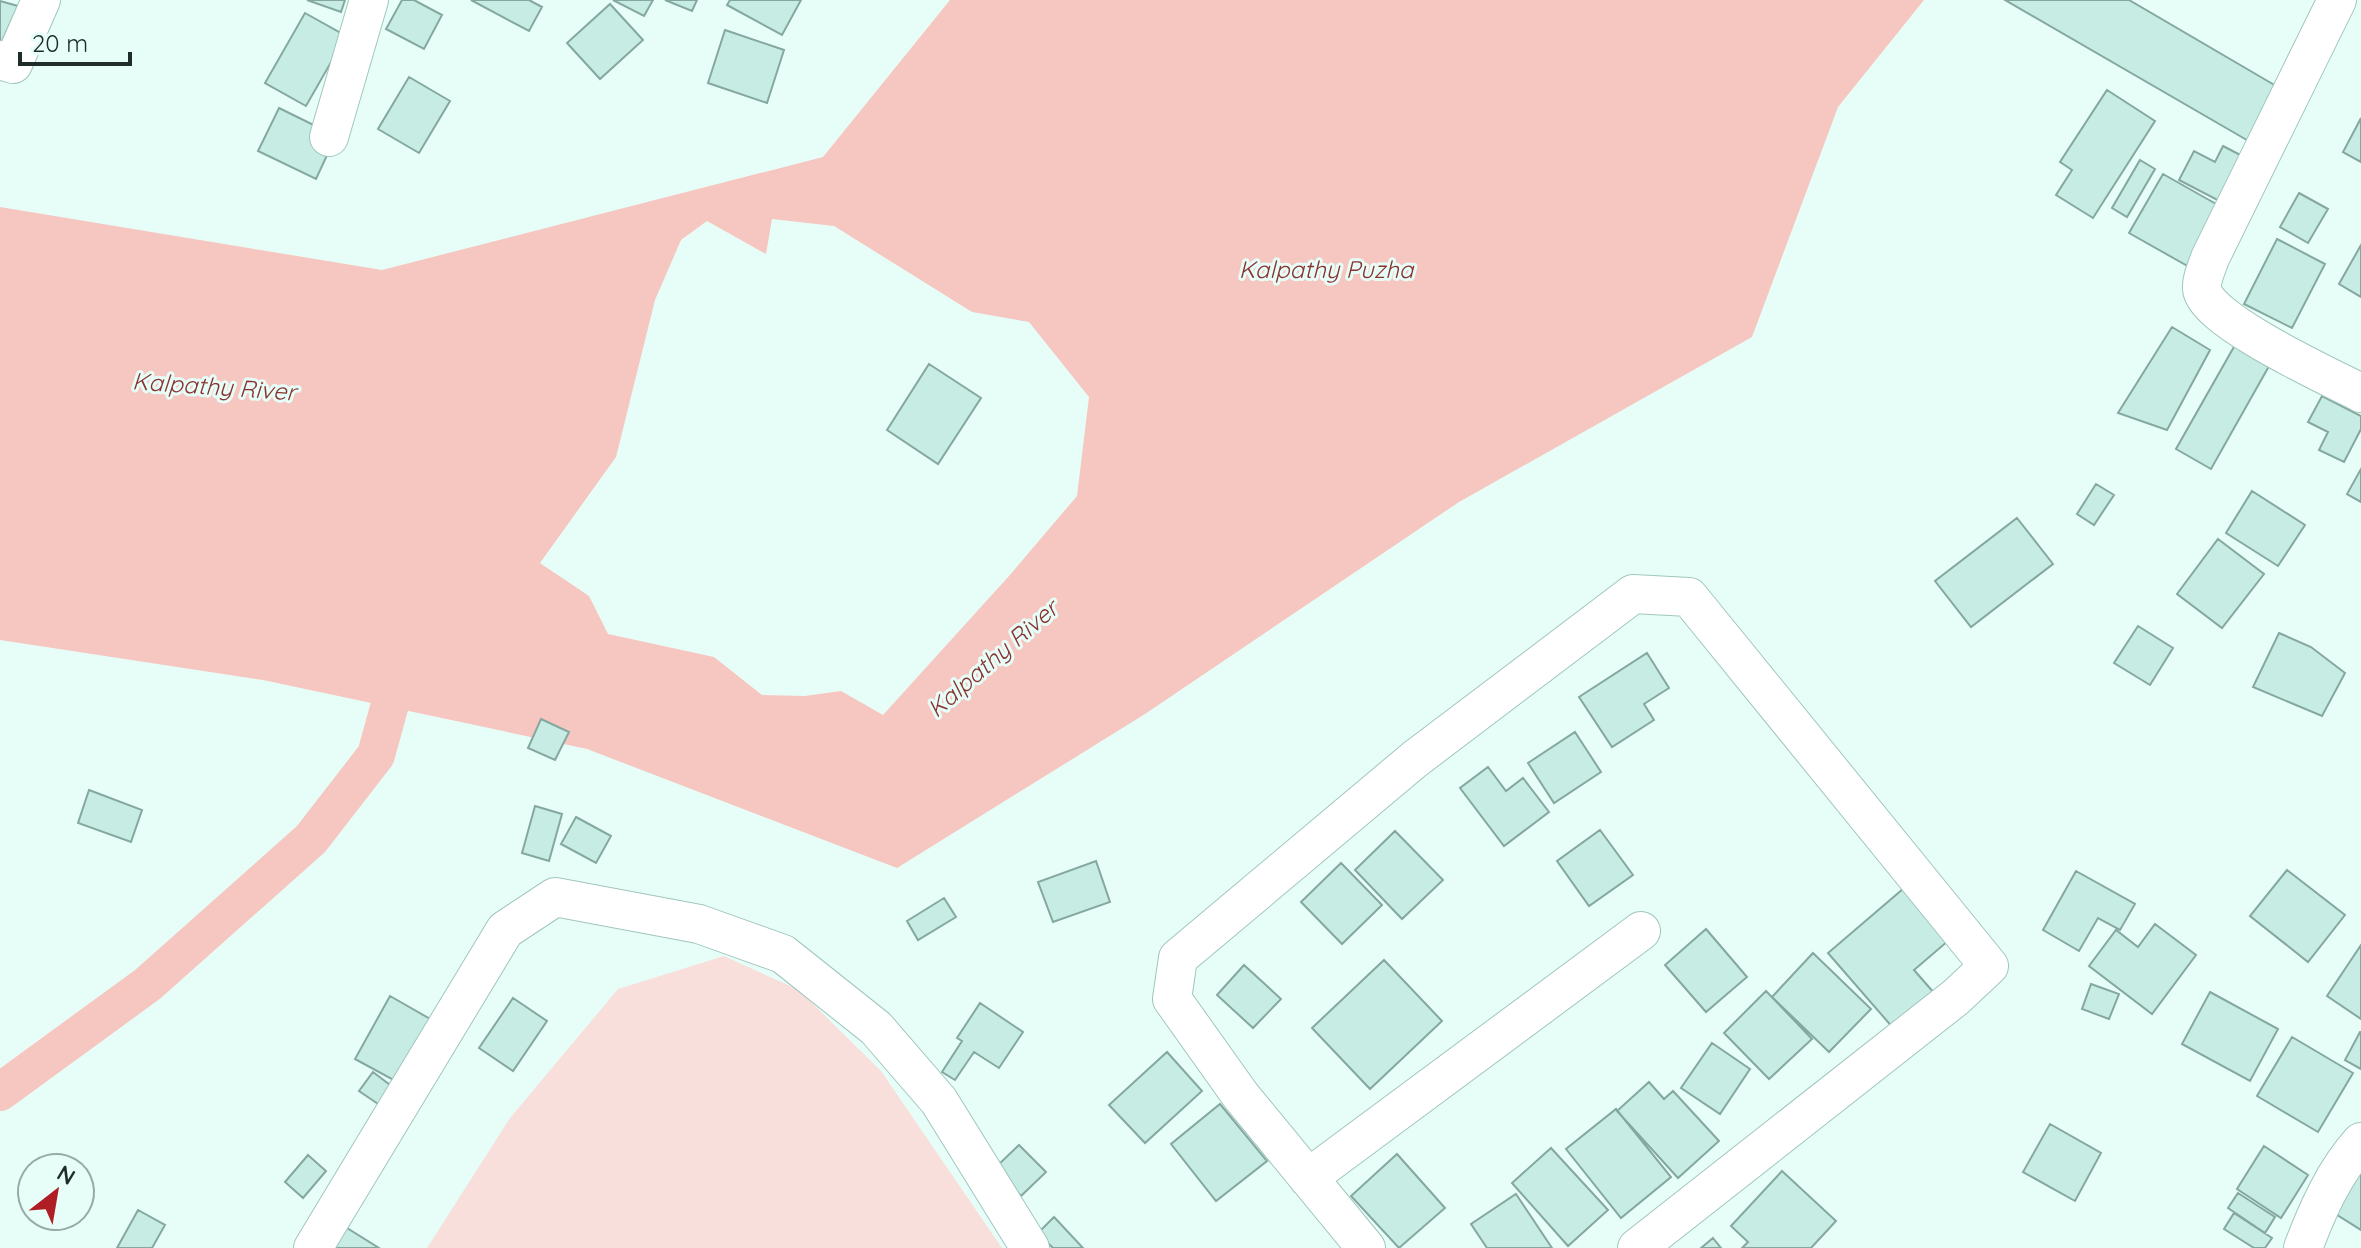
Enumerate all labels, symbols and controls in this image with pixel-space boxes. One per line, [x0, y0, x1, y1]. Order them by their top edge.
scale bar [20, 16, 130, 66]
text: 20 m [32, 28, 88, 58]
water label: Kalpathy Puzha [1239, 254, 1415, 284]
water label: Kalpathy River [131, 365, 300, 407]
water label: Kalpathy River [921, 591, 1066, 723]
north arrow [16, 1152, 96, 1232]
text: N [52, 1159, 80, 1191]

